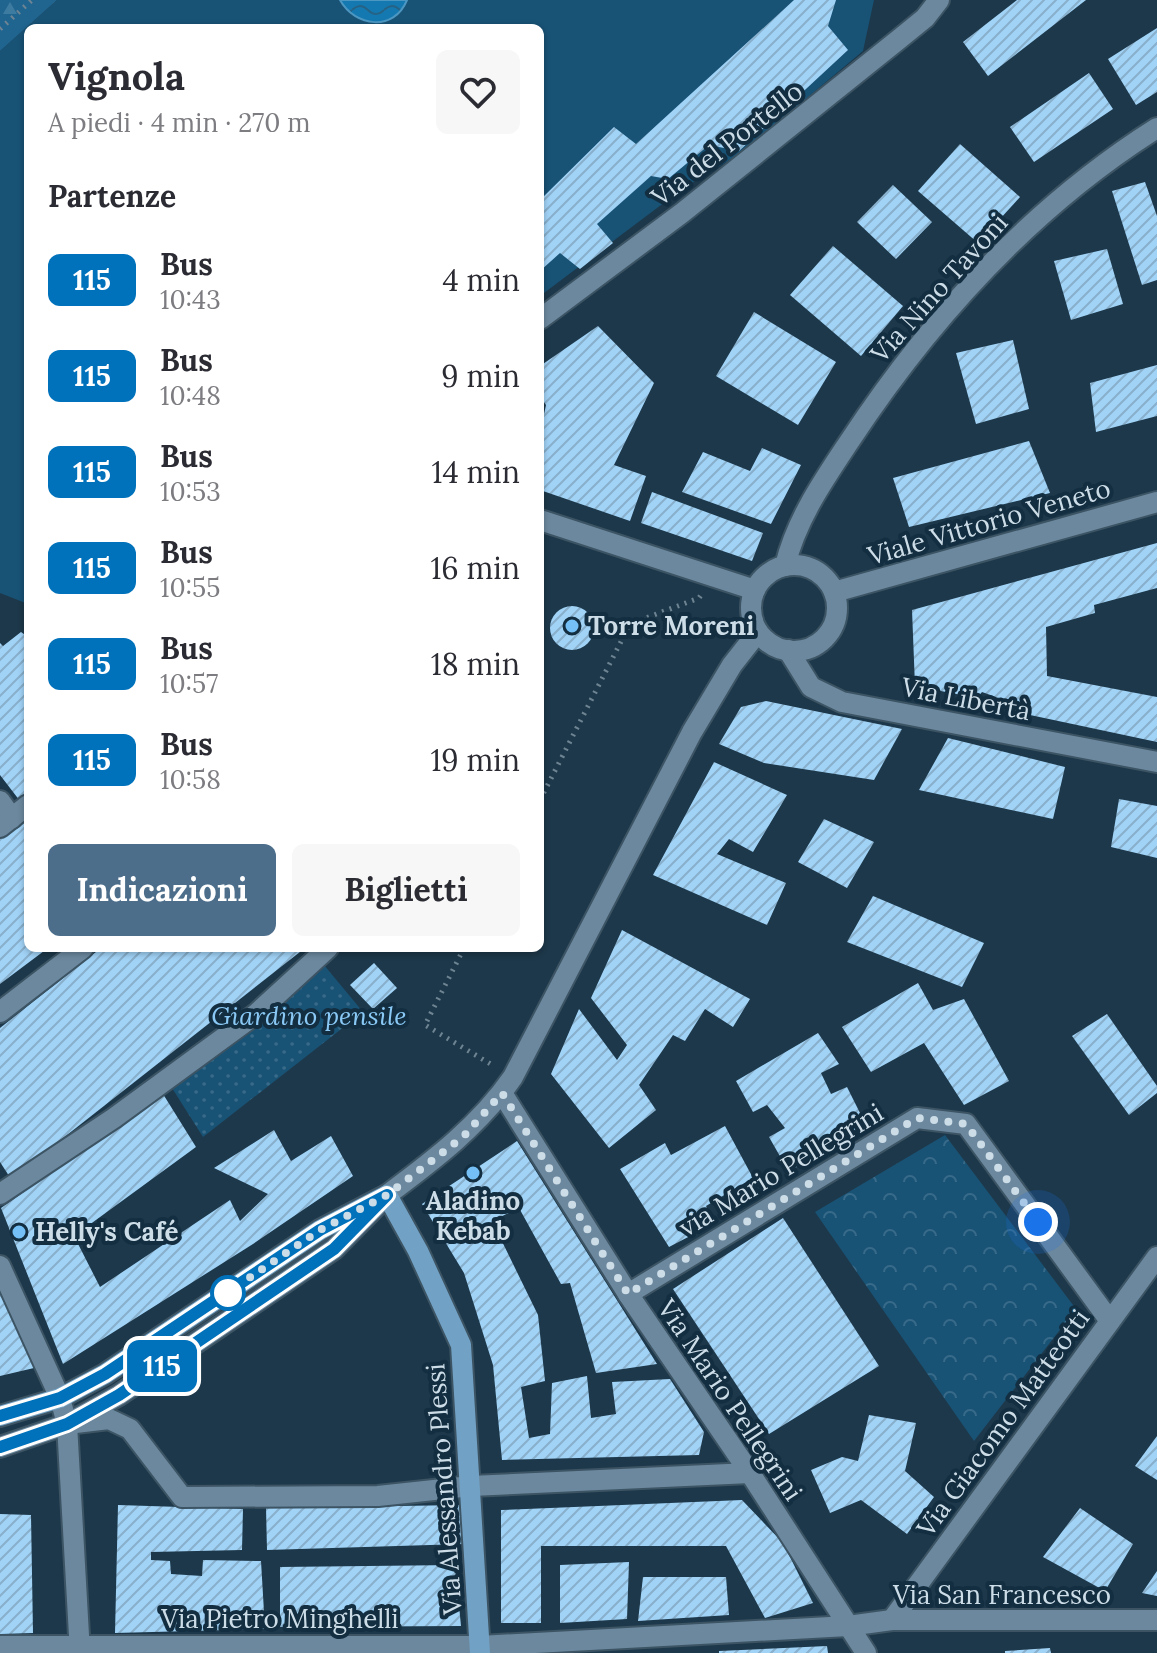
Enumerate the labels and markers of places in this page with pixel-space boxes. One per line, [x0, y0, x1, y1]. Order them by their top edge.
place label: Torre Moreni [588, 609, 755, 642]
marker: Torre Moreni [563, 617, 581, 635]
marker: Aladino Kebab [464, 1164, 482, 1182]
place label: Aladino Kebab [426, 1184, 520, 1247]
place label: Helly's Café [35, 1215, 179, 1248]
marker: Helly's Café [10, 1223, 28, 1241]
unlabelled marker [211, 1276, 245, 1310]

